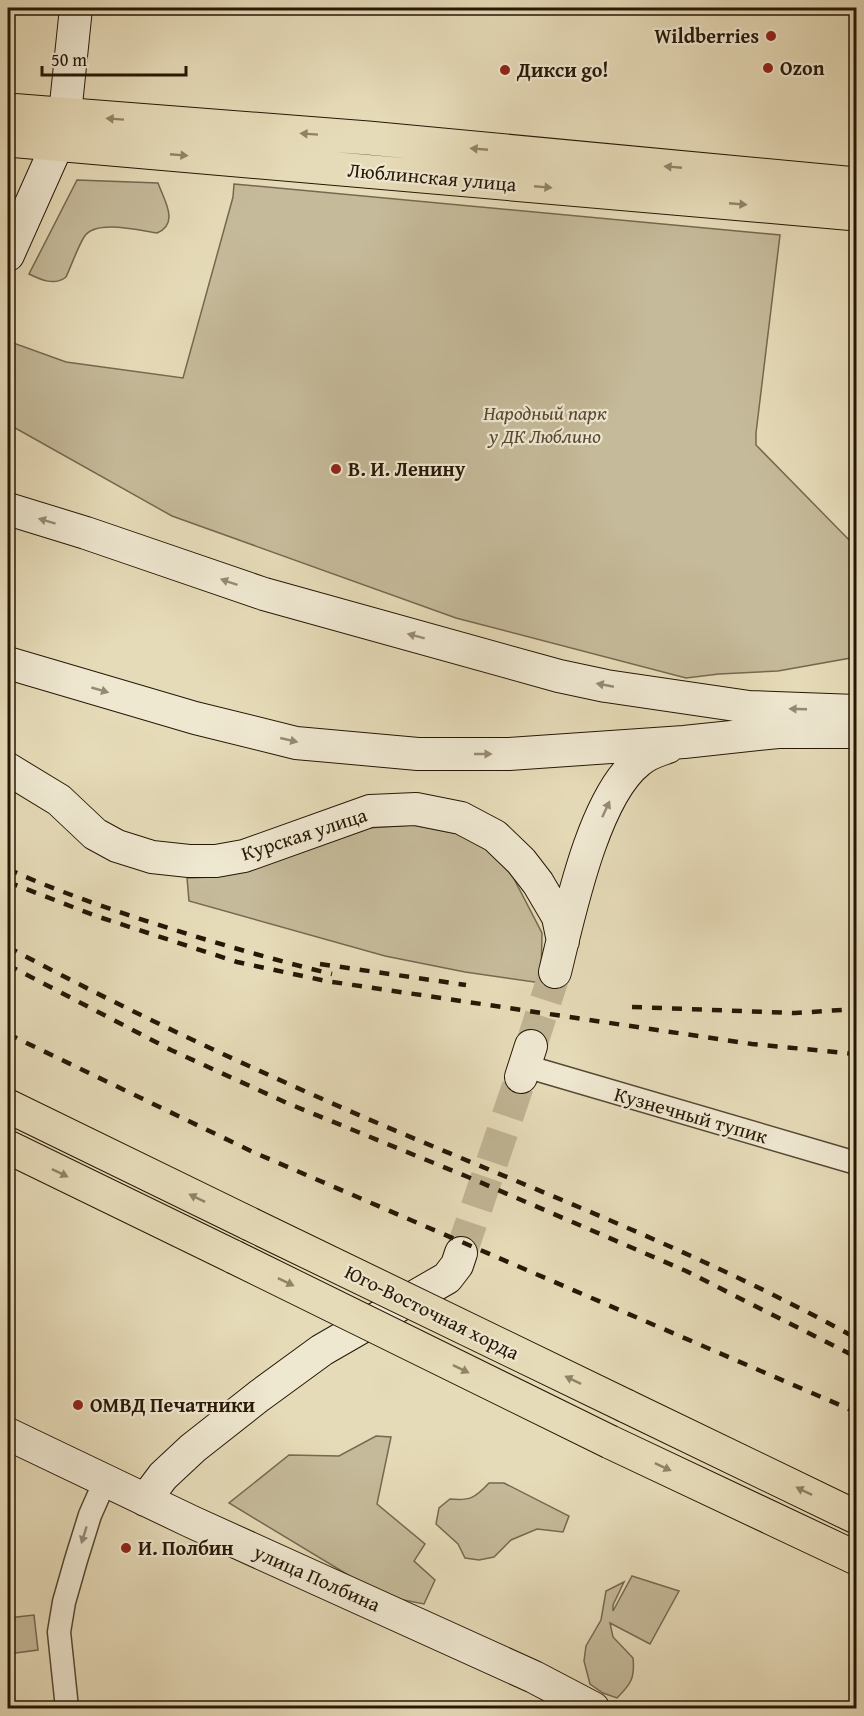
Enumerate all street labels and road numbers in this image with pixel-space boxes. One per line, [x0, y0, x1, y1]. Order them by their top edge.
street label: Люблинская улица [346, 155, 518, 198]
street label: Курская улица [237, 799, 371, 867]
street label: Кузнечный тупик [611, 1079, 772, 1150]
street label: Юго-Восточная хорда [340, 1257, 525, 1367]
street label: улица Полбина [248, 1536, 386, 1619]

